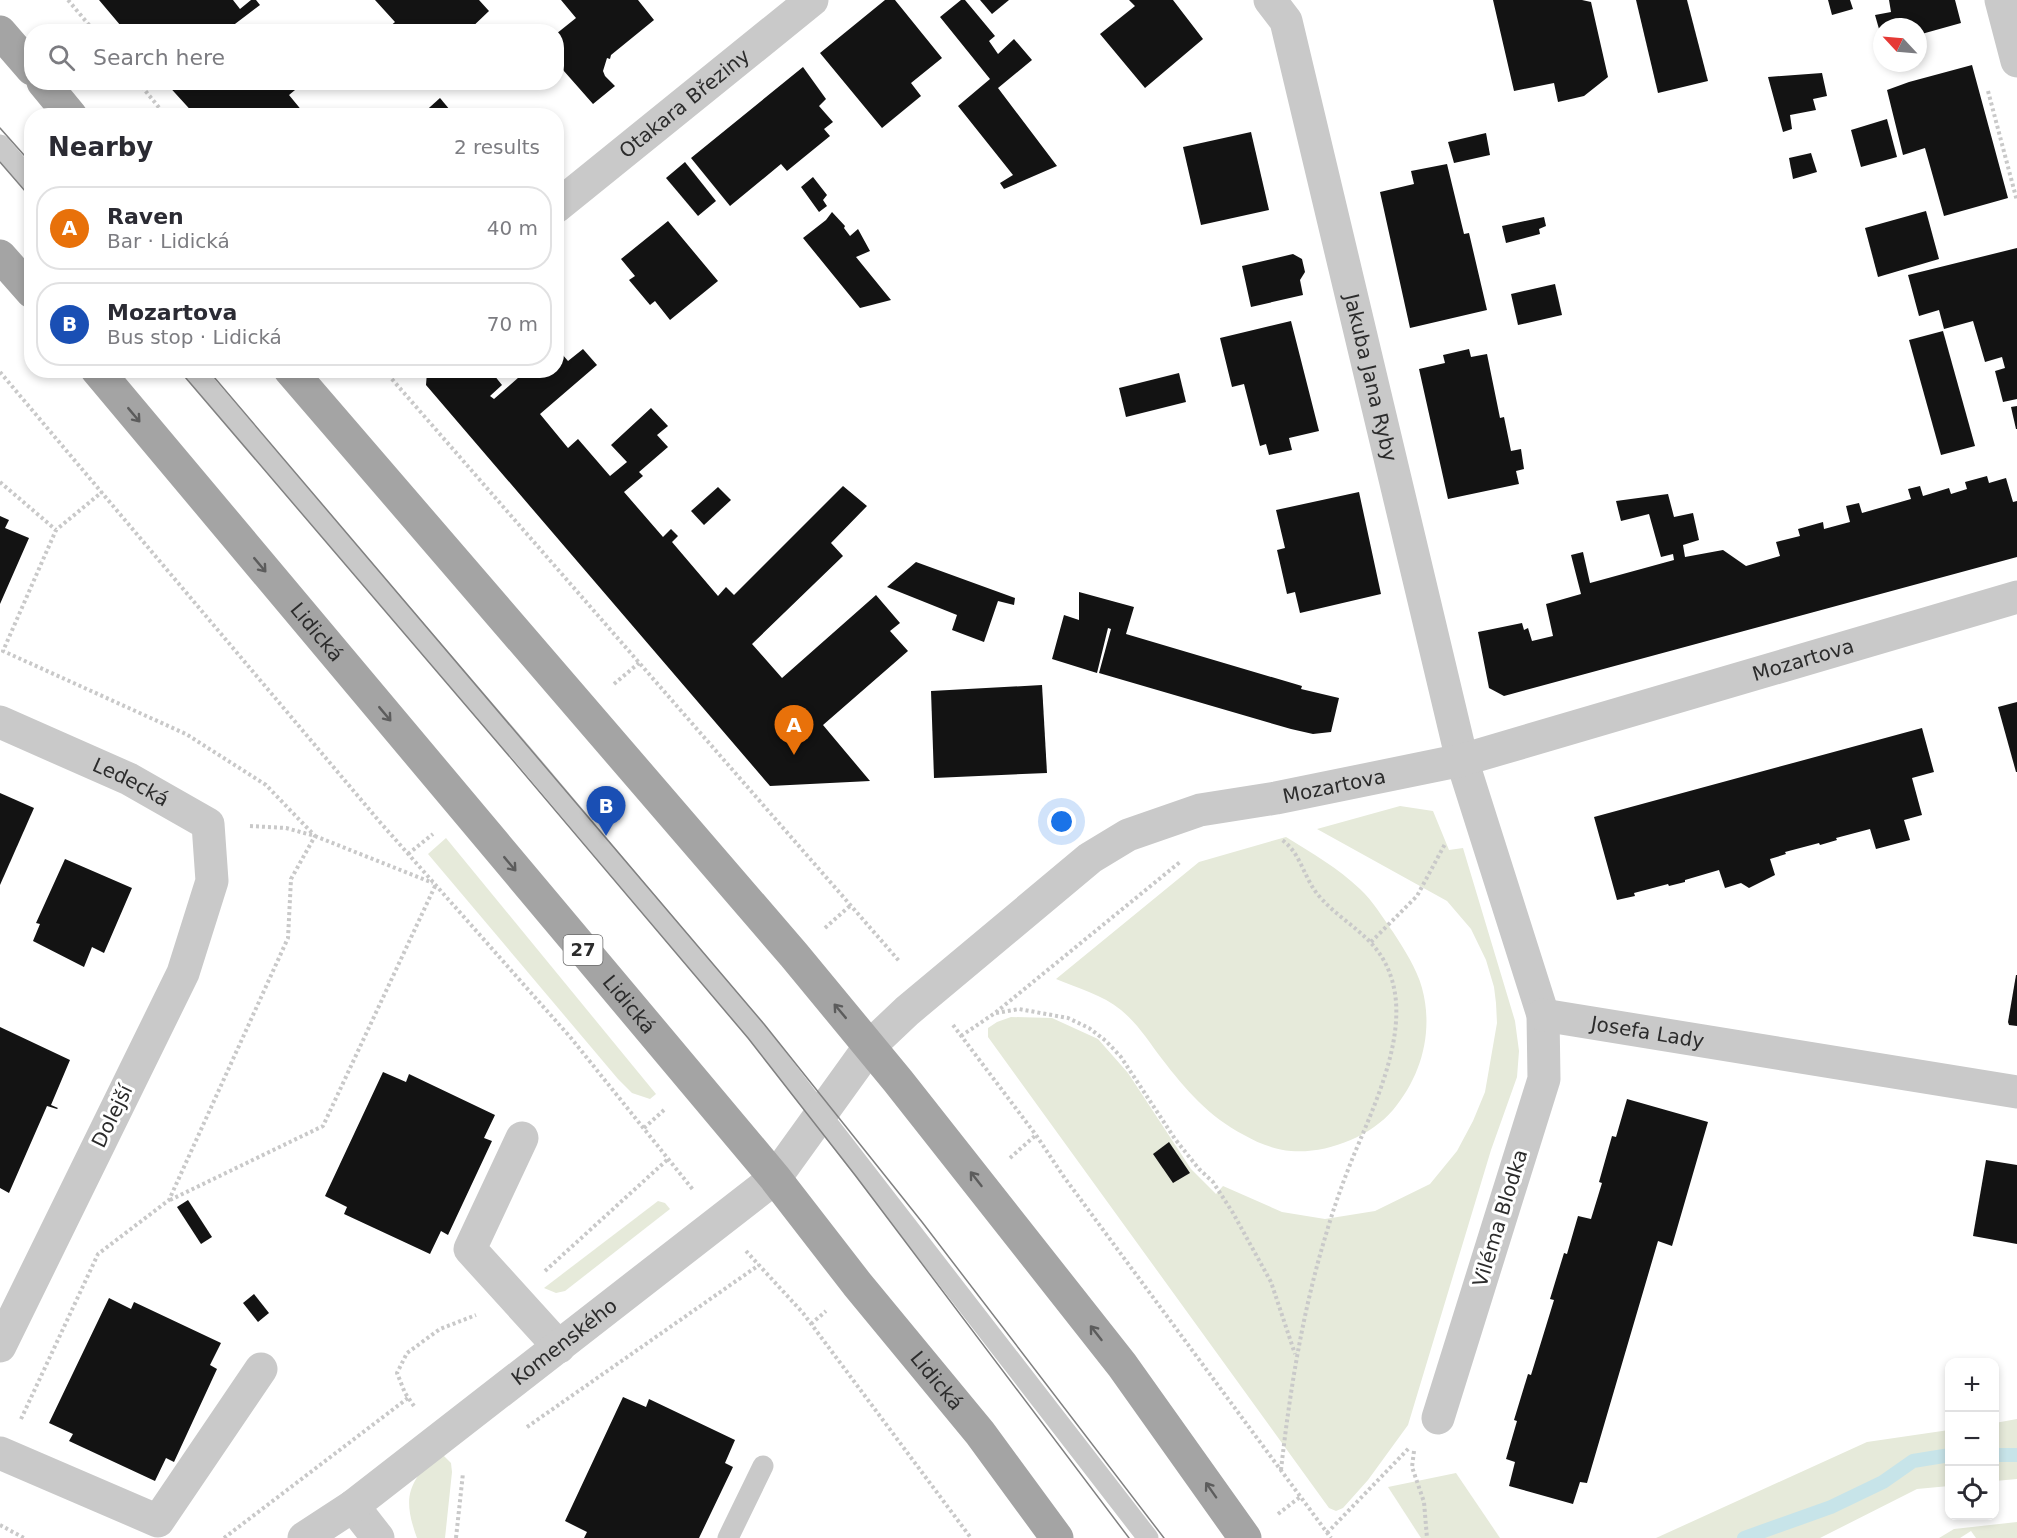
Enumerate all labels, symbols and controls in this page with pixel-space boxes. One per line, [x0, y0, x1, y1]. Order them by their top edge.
north arrow [1873, 18, 1927, 72]
search box [24, 24, 564, 90]
icon: search [45, 41, 78, 74]
street label: Otakara Březiny [614, 43, 754, 163]
text: Search here [93, 45, 225, 70]
text: Nearby [48, 132, 153, 162]
text: 2 results [454, 135, 540, 159]
text: Raven [107, 204, 184, 229]
text: A [62, 216, 77, 240]
text: 40 m [487, 216, 538, 240]
text: Bar · Lidická [107, 229, 230, 253]
street label: Jakuba Jana Ryby [1339, 289, 1403, 464]
text: Mozartova [107, 300, 237, 325]
text: B [62, 312, 77, 336]
text: 70 m [487, 312, 538, 336]
text: Bus stop · Lidická [107, 325, 282, 349]
one-way arrow [128, 407, 141, 423]
one-way arrow [253, 557, 266, 573]
street label: Lidická [285, 598, 348, 666]
street label: Mozartova [1749, 634, 1857, 686]
one-way arrow [378, 706, 391, 722]
pin: A [774, 706, 814, 755]
street label: Ledecká [89, 753, 173, 811]
street label: Mozartova [1280, 764, 1388, 808]
pin: B [586, 786, 626, 836]
your location [1047, 807, 1076, 836]
one-way arrow [503, 856, 517, 871]
road number: 27 [564, 935, 602, 965]
street label: Lidická [598, 970, 661, 1039]
one-way arrow [834, 1003, 847, 1019]
street label: Josefa Lady [1587, 1011, 1706, 1053]
street label: Dolejší [87, 1079, 138, 1151]
street label: Viléma Blodka [1468, 1146, 1532, 1290]
one-way arrow [970, 1171, 983, 1187]
street label: Komenského [507, 1293, 622, 1390]
one-way arrow [1090, 1325, 1103, 1341]
street label: Lidická [905, 1346, 968, 1415]
map controls [1945, 1358, 1999, 1520]
button: + [1945, 1358, 1999, 1412]
button: − [1945, 1412, 1999, 1466]
button: locate [1945, 1466, 1999, 1520]
one-way arrow [1205, 1483, 1217, 1499]

